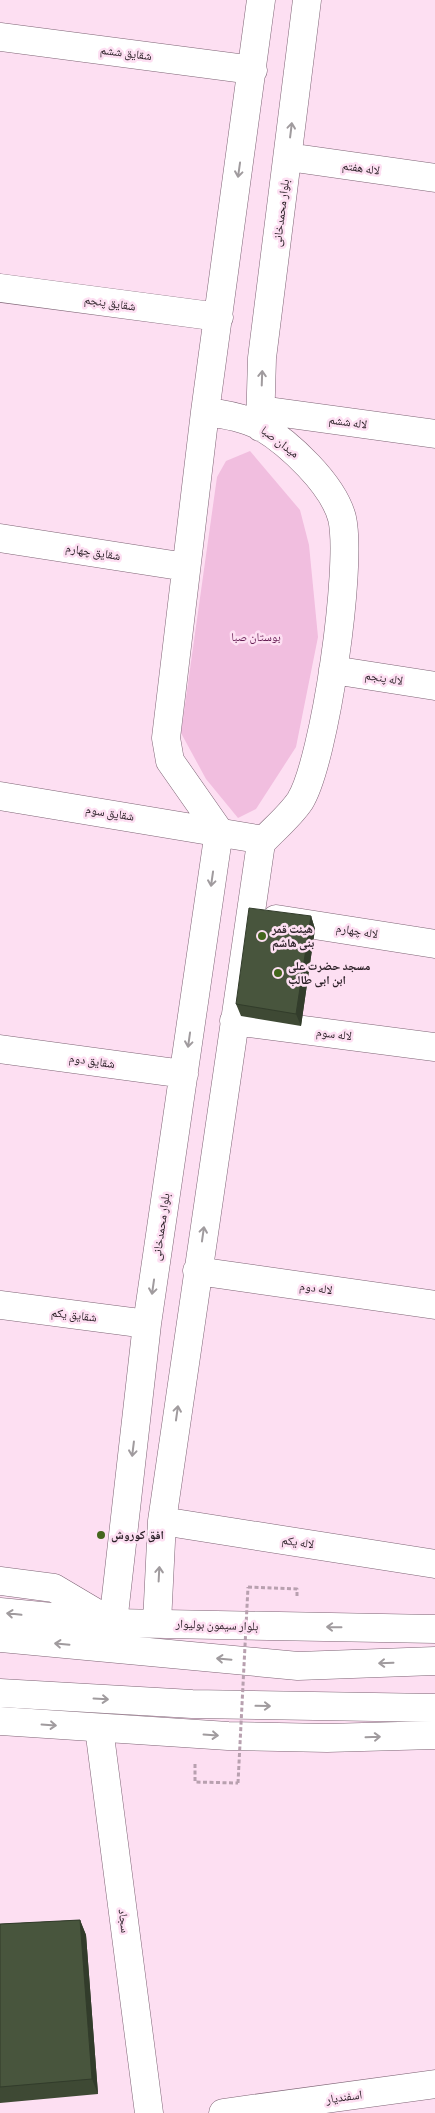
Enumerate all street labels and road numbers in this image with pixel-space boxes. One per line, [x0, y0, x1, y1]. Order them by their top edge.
street label: شقایق ششم [99, 41, 153, 64]
street label: لاله هفتم [341, 156, 381, 179]
street label: بلوار محمدخانی [268, 178, 293, 248]
street label: شقایق پنجم [83, 290, 137, 315]
street label: لاله ششم [328, 410, 368, 433]
street label: میدان صبا [258, 422, 303, 462]
street label: شقایق چهارم [64, 539, 122, 564]
street label: لاله پنجم [364, 666, 404, 689]
street label: شقایق سوم [84, 800, 136, 825]
street label: لاله چهارم [335, 919, 379, 942]
street label: لاله سوم [315, 1023, 353, 1044]
street label: شقایق دوم [68, 1049, 116, 1072]
street label: بلوار محمدخانی [147, 1192, 174, 1262]
street label: لاله دوم [299, 1277, 334, 1298]
street label: شقایق یکم [50, 1303, 98, 1326]
street label: لاله یکم [281, 1531, 315, 1552]
street label: بلوار سیمون بولیوار [174, 1615, 259, 1634]
street label: سجاد [115, 1908, 134, 1934]
street label: اسفندیار [324, 2086, 363, 2108]

